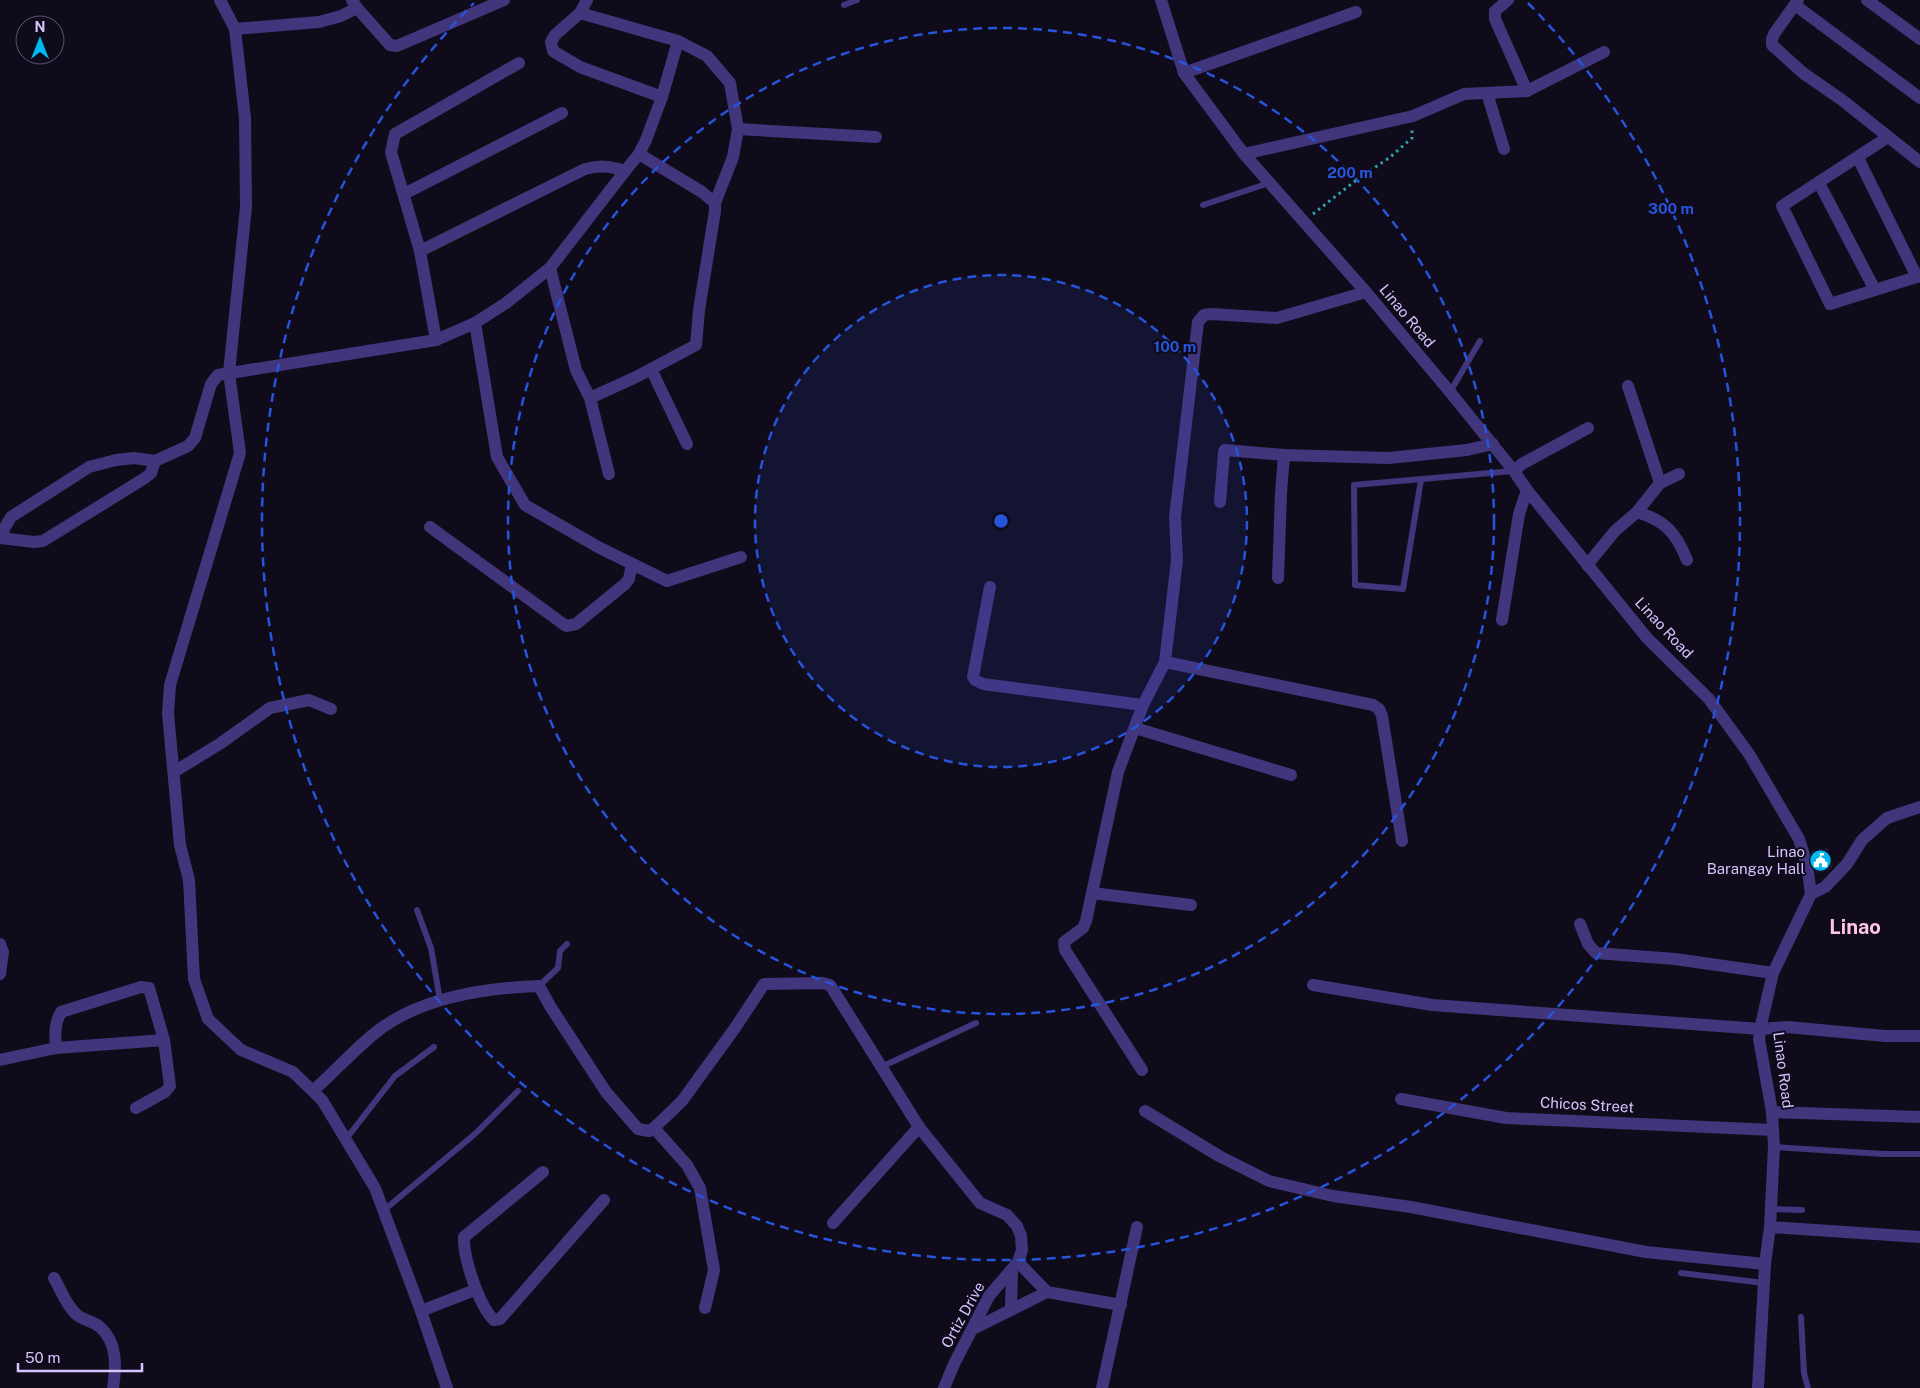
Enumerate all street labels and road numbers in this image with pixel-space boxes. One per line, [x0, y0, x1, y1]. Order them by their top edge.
street label: Linao Road [1376, 281, 1439, 351]
street label: Linao Road [1632, 594, 1697, 662]
street label: Linao Road [1770, 1031, 1797, 1109]
street label: Chicos Street [1540, 1094, 1635, 1115]
street label: Ortiz Drive [937, 1279, 988, 1351]

